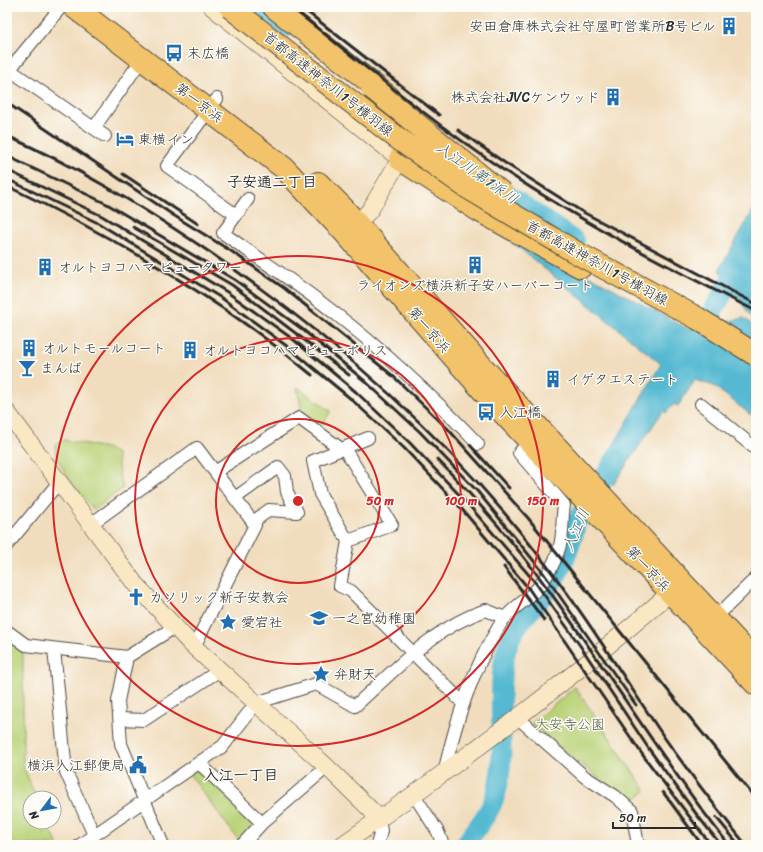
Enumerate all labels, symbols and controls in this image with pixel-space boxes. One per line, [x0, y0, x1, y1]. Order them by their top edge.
place label: 安田倉庫株式会社守屋町営業所B号ビル [469, 14, 716, 39]
building icon: 安田倉庫株式会社守屋町営業所B号ビル [719, 16, 739, 36]
street label: 首都高速神奈川1号横羽線 [257, 25, 399, 143]
place label: 末広橋 [187, 41, 229, 66]
bus stop icon: 末広橋 [164, 43, 184, 63]
street label: 第一京浜 [169, 76, 229, 130]
place label: 株式会社JVCケンウッド [451, 85, 600, 110]
building icon: 株式会社JVCケンウッド [603, 87, 623, 107]
place label: 東横イン [138, 127, 194, 152]
hotel icon: 東横イン [115, 129, 135, 149]
water label: 入江川第1派川 [430, 135, 524, 211]
district label: 子安通二丁目 [227, 169, 317, 195]
street label: 首都高速神奈川1号横羽線 [521, 213, 673, 313]
place label: オルトヨコハマ ビュータワー [58, 255, 243, 280]
building icon: ライオンズ横浜新子安ハーバーコート [465, 255, 485, 275]
building icon: オルトヨコハマ ビュータワー [35, 257, 55, 277]
place label: ライオンズ横浜新子安ハーバーコート [357, 273, 593, 298]
street label: 第一京浜 [401, 301, 457, 359]
place label: オルトモールコート [42, 336, 166, 361]
building icon: オルトモールコート [19, 338, 39, 358]
place label: オルトヨコハマ ビューポリス [203, 338, 388, 363]
building icon: オルトヨコハマ ビューポリス [180, 340, 200, 360]
place label: まんば [40, 356, 82, 381]
bar icon: まんば [17, 358, 37, 378]
place label: イゲタエステート [566, 367, 679, 392]
building icon: イゲタエステート [543, 369, 563, 389]
place label: 入江橋 [499, 400, 541, 425]
bus stop icon: 入江橋 [476, 402, 496, 422]
text: 50 m [366, 490, 394, 512]
text: 100 m [445, 490, 478, 512]
text: 150 m [527, 490, 560, 512]
centre of rings [291, 494, 305, 508]
water label: 入江川 [555, 504, 597, 556]
street label: 第一京浜 [620, 540, 676, 598]
place label: カソリック新子安教会 [149, 585, 289, 610]
church icon: カソリック新子安教会 [126, 587, 146, 607]
place label: 一之宮幼稚園 [332, 606, 416, 631]
school or university icon: 一之宮幼稚園 [309, 608, 329, 628]
place label: 愛宕社 [241, 610, 283, 635]
place icon: 愛宕社 [218, 612, 238, 632]
place label: 弁財天 [334, 662, 376, 687]
place icon: 弁財天 [311, 664, 331, 684]
park label: 大安寺公園 [535, 712, 605, 737]
place label: 横浜入江郵便局 [27, 753, 125, 778]
public building icon: 横浜入江郵便局 [128, 755, 148, 775]
district label: 入江一丁目 [203, 762, 279, 788]
north arrow [22, 790, 62, 830]
scale bar [613, 804, 695, 830]
text: N [24, 806, 45, 824]
text: 50 m [619, 807, 646, 829]

